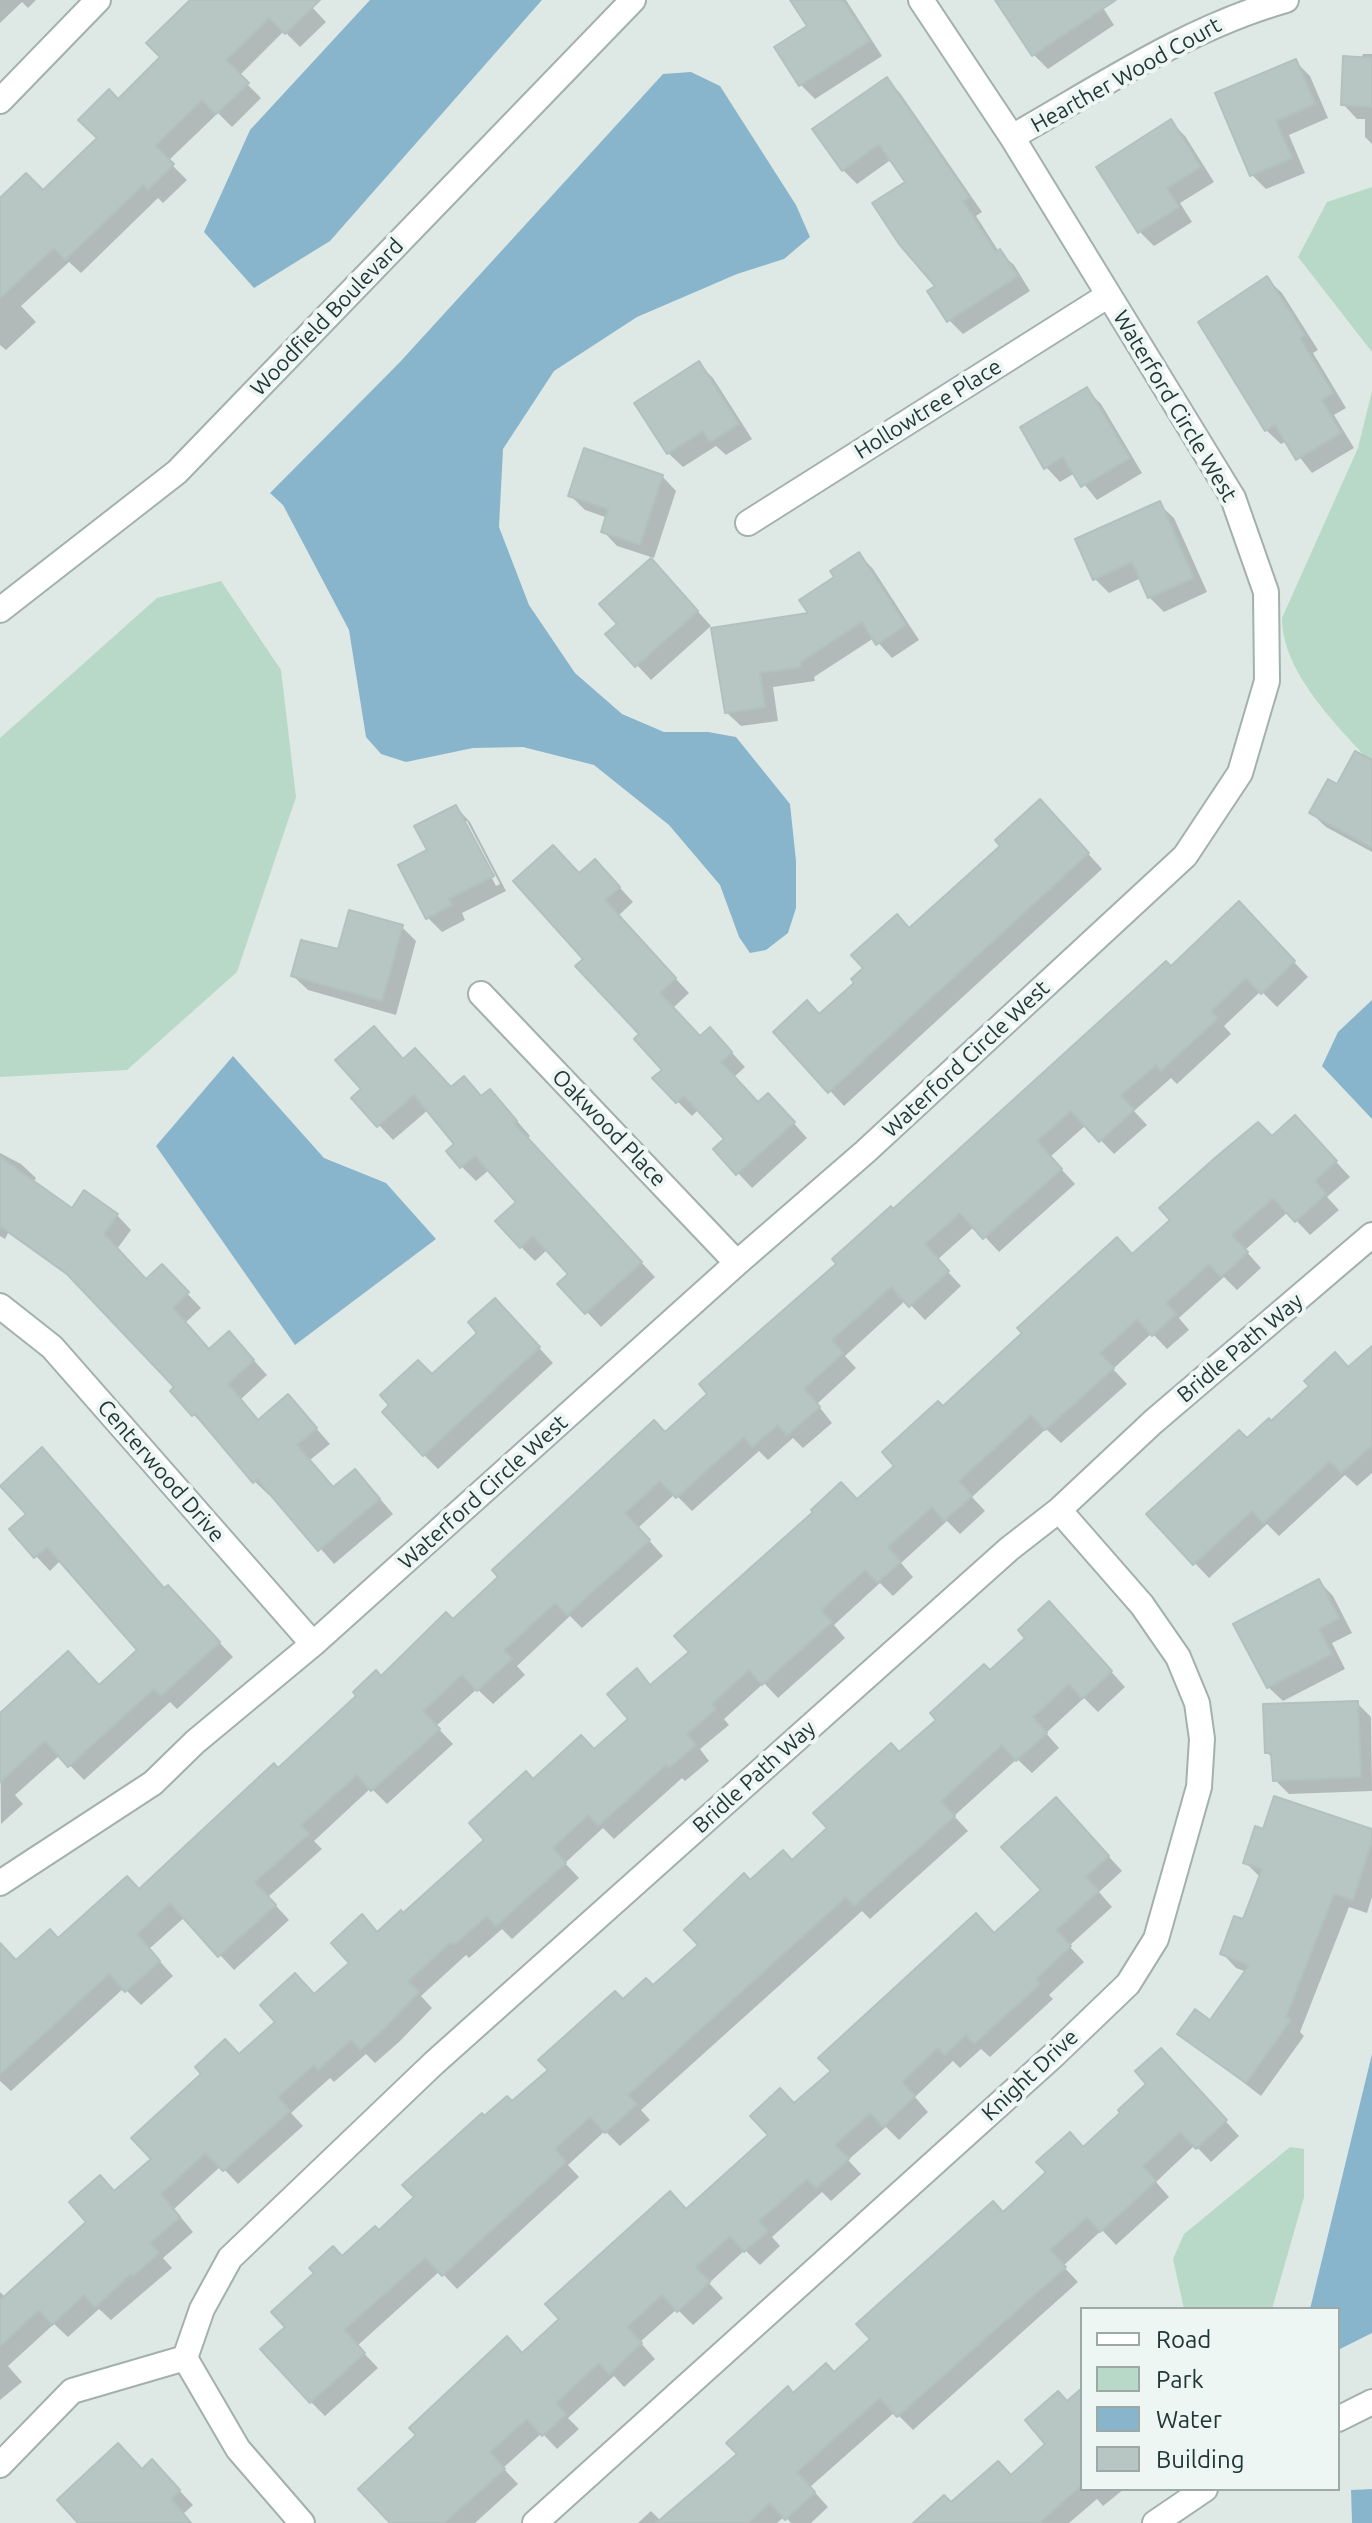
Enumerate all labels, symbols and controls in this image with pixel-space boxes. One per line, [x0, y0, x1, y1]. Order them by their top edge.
street label: Hearther Wood Court [1026, 12, 1226, 138]
street label: Woodfield Boulevard [245, 233, 409, 401]
street label: Waterford Circle West [1107, 306, 1243, 506]
street label: Hollowtree Place [850, 353, 1006, 465]
street label: Waterford Circle West [877, 975, 1055, 1143]
street label: Oakwood Place [546, 1064, 672, 1192]
street label: Bridle Path Way [1172, 1288, 1308, 1408]
street label: Centerwood Drive [92, 1394, 230, 1548]
street label: Waterford Circle West [393, 1409, 573, 1575]
street label: Bridle Path Way [687, 1715, 821, 1839]
street label: Knight Drive [976, 2024, 1084, 2126]
legend [1080, 2307, 1340, 2491]
text: Road [1156, 2326, 1211, 2353]
text: Park [1156, 2366, 1204, 2393]
text: Water [1156, 2406, 1222, 2433]
text: Building [1156, 2446, 1244, 2473]

